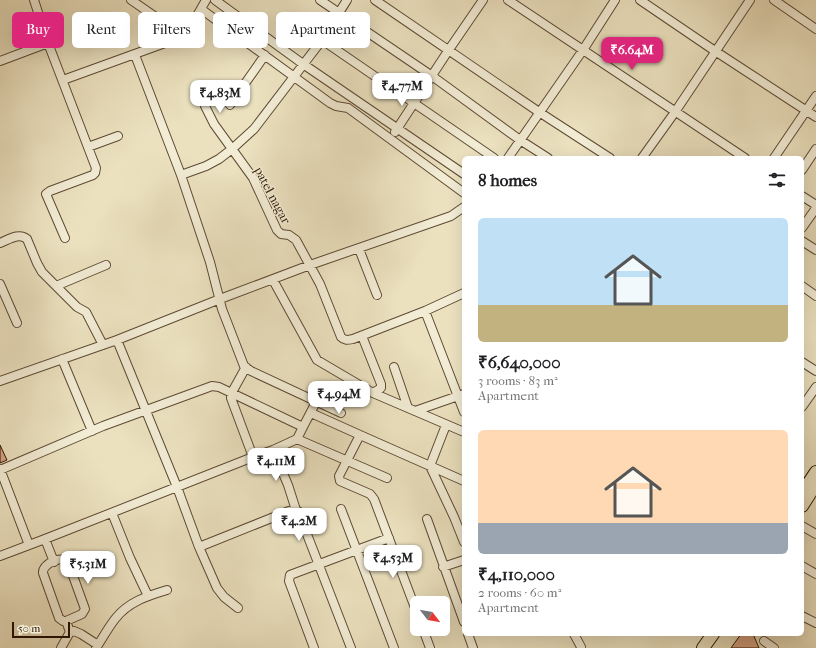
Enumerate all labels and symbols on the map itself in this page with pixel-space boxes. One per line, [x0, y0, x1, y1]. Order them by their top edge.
pin: ₹6.64M [599, 37, 665, 71]
pin: ₹4.77M [369, 73, 435, 107]
pin: ₹4.83M [187, 80, 253, 114]
street label: patel nagar [251, 163, 294, 227]
pin: ₹4.94M [306, 381, 372, 415]
pin: ₹4.11M [243, 448, 309, 482]
pin: ₹4.2M [271, 508, 327, 542]
pin: ₹4.53M [360, 545, 426, 579]
pin: ₹5.31M [55, 551, 121, 585]
north arrow [410, 596, 450, 636]
scale bar [12, 620, 70, 639]

